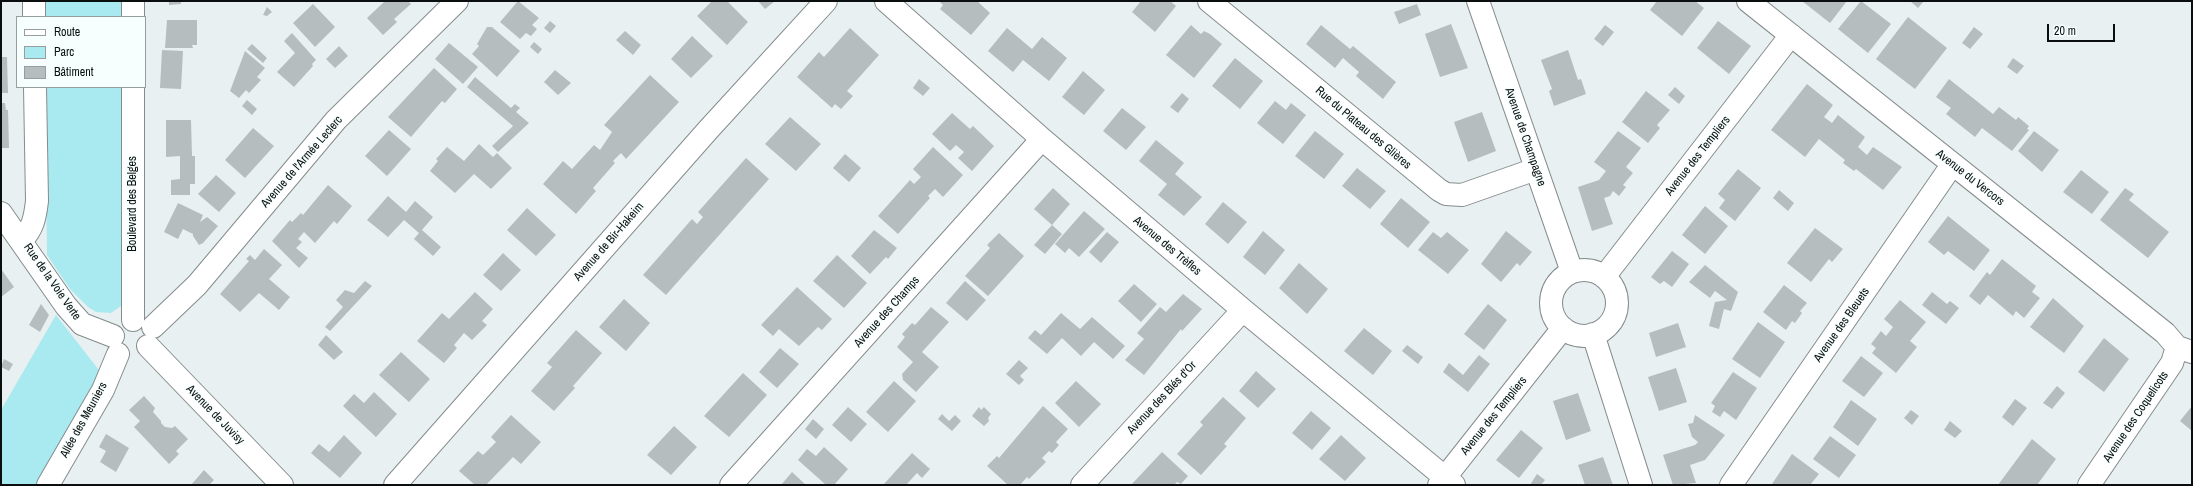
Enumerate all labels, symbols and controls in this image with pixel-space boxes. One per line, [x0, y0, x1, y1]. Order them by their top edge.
legend [16, 16, 146, 88]
scale bar [2049, 16, 2117, 42]
text: 20 m [2054, 23, 2076, 39]
text: Route [54, 24, 80, 40]
text: Parc [54, 44, 74, 60]
text: Bâtiment [54, 64, 93, 80]
street label: Rue du Plateau des Glières [1312, 84, 1414, 172]
street label: Avenue de Champagne [1501, 86, 1549, 188]
street label: Avenue de l'Armée Leclerc [258, 113, 346, 211]
street label: Avenue des Templiers [1662, 113, 1734, 199]
street label: Avenue du Vercors [1933, 147, 2007, 209]
street label: Boulevard des Belges [126, 156, 140, 252]
street label: Avenue de Bir-Hakeim [571, 200, 647, 284]
street label: Avenue des Trèfles [1130, 213, 1204, 279]
street label: Rue de la Voie Verte [20, 241, 84, 323]
street label: Avenue des Champs [851, 273, 923, 351]
street label: Avenue des Bleuets [1811, 285, 1873, 365]
street label: Avenue des Blés d'Or [1124, 358, 1200, 438]
street label: Avenue des Coquelicots [2100, 369, 2172, 465]
street label: Avenue des Templiers [1458, 374, 1530, 458]
street label: Allée des Meuniers [57, 380, 111, 460]
street label: Avenue de Juvisy [183, 382, 247, 448]

